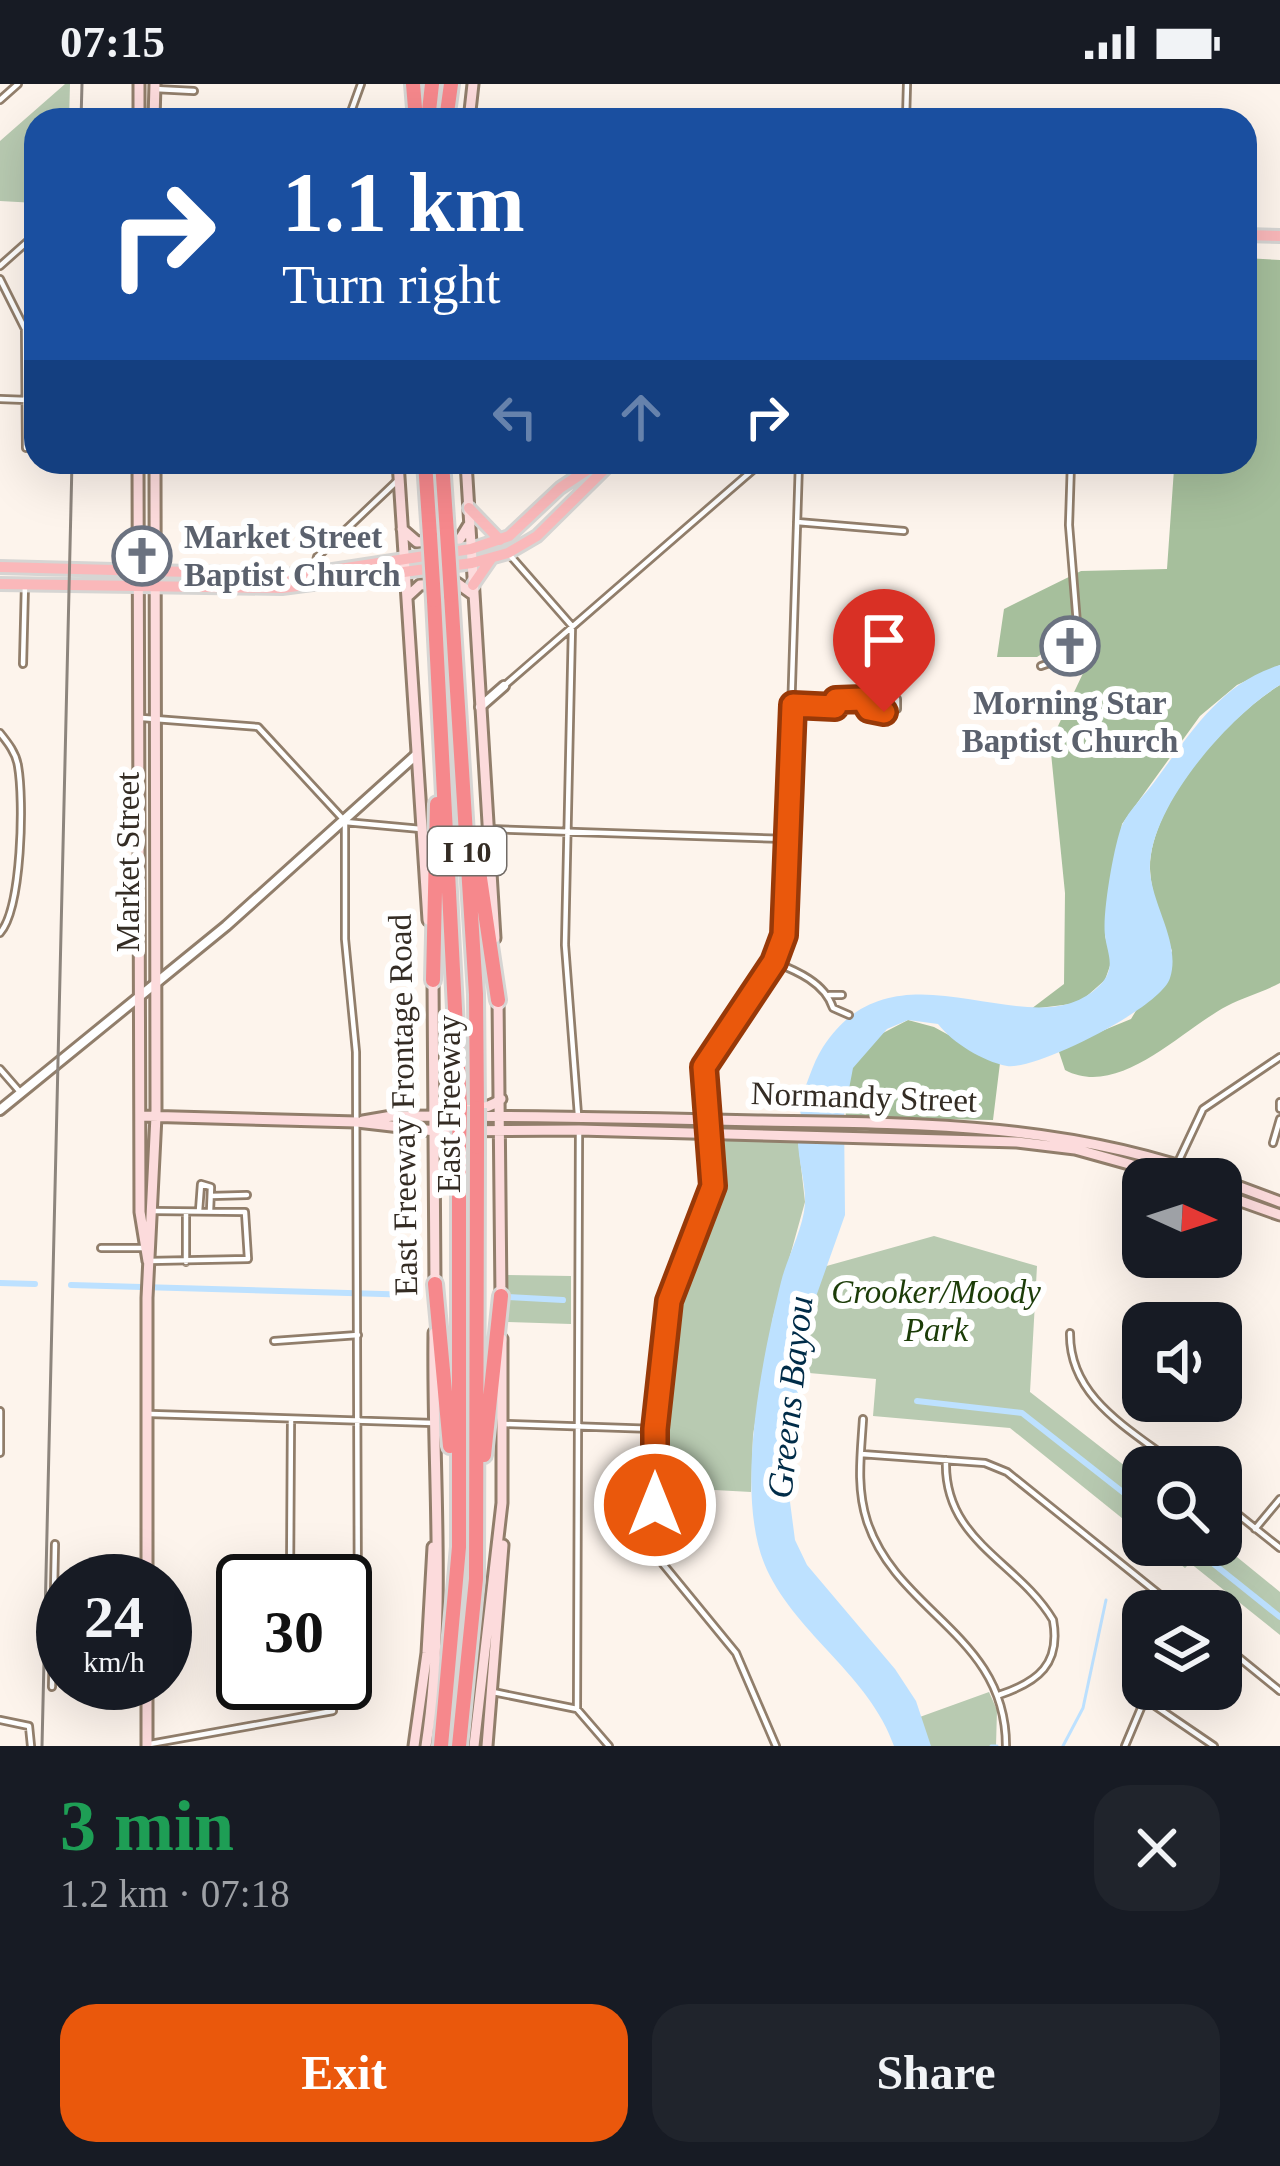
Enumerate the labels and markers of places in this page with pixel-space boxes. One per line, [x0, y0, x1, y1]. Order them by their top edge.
place label: Market Street Baptist Church [184, 519, 401, 593]
church icon: Market Street Baptist Church [111, 525, 173, 587]
pin [833, 589, 935, 712]
church icon: Morning Star Baptist Church [1039, 615, 1101, 677]
place label: Morning Star Baptist Church [962, 685, 1178, 759]

